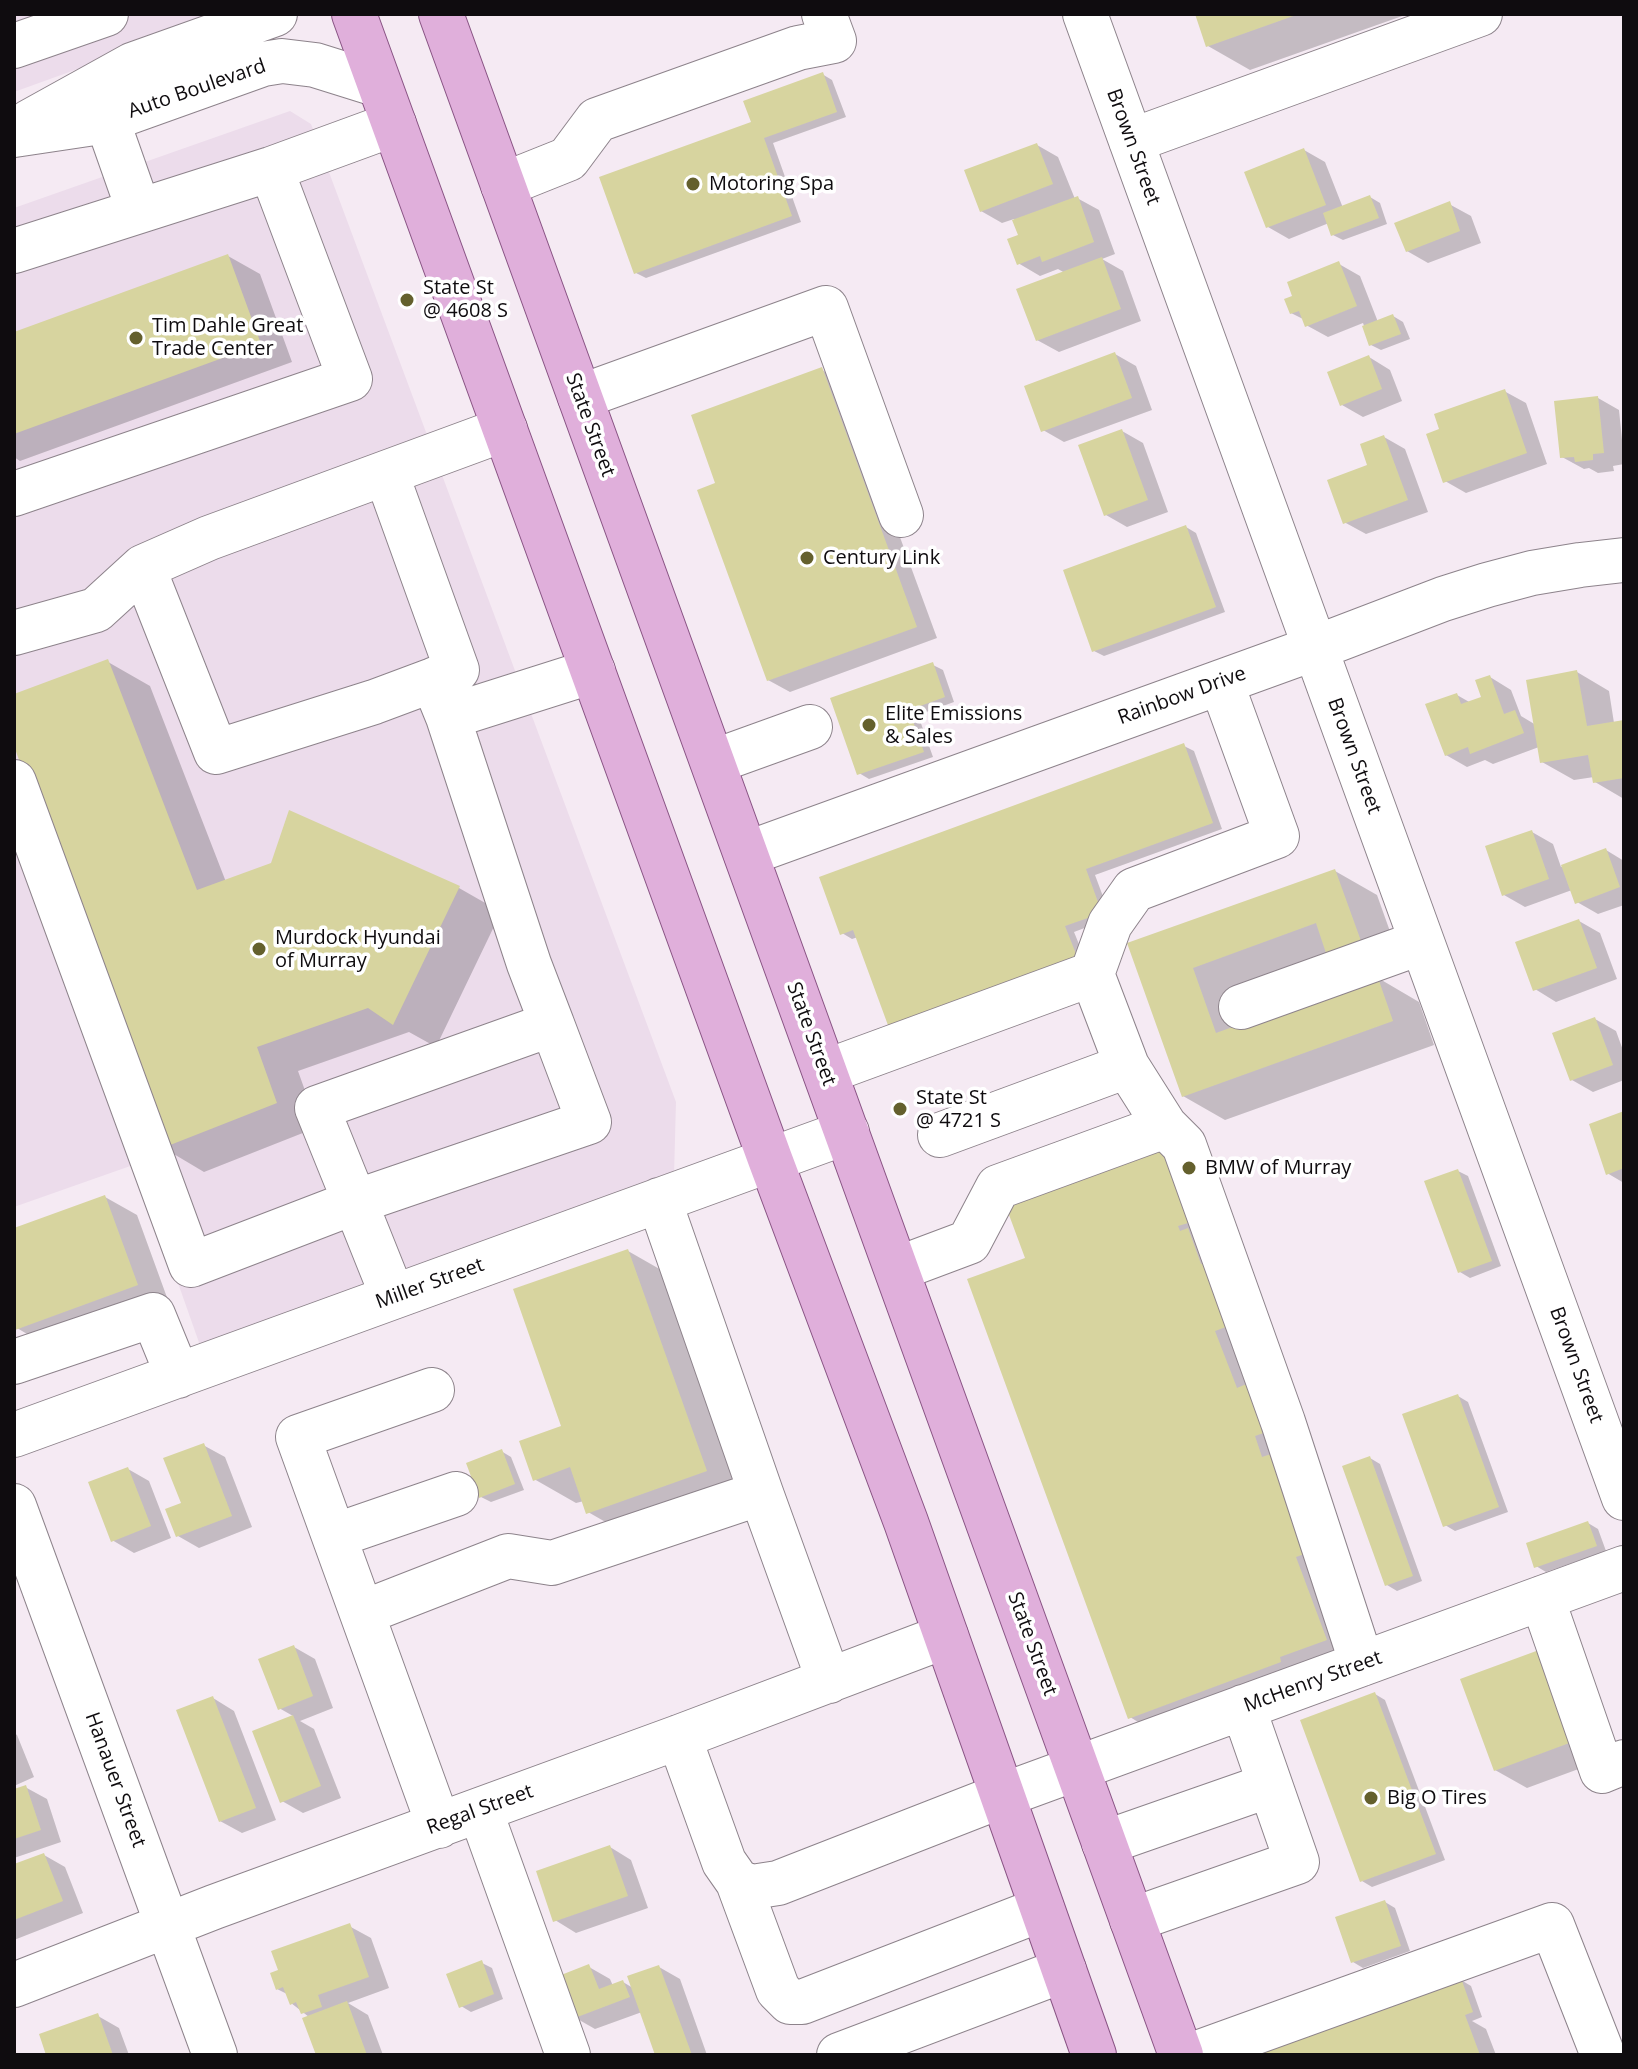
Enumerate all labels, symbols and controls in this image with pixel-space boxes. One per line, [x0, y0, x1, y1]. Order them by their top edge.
street label: Auto Boulevard [125, 54, 269, 124]
street label: Brown Street [1101, 86, 1165, 208]
place label: Motoring Spa [709, 172, 834, 196]
marker: Motoring Spa [684, 175, 702, 193]
place label: State St @ 4608 S [423, 276, 508, 323]
marker: State St @ 4608 S [398, 291, 416, 309]
place label: Tim Dahle Great Trade Center [152, 314, 303, 361]
marker: Tim Dahle Great Trade Center [127, 329, 145, 347]
street label: State Street [560, 370, 620, 480]
place label: Century Link [823, 546, 940, 570]
marker: Century Link [798, 549, 816, 567]
street label: Rainbow Drive [1115, 662, 1249, 730]
street label: Brown Street [1322, 695, 1386, 817]
place label: Elite Emissions & Sales [885, 702, 1022, 749]
marker: Elite Emissions & Sales [860, 716, 878, 734]
place label: Murdock Hyundai of Murray [275, 926, 441, 973]
marker: Murdock Hyundai of Murray [250, 940, 268, 958]
street label: State Street [781, 979, 841, 1089]
place label: State St @ 4721 S [916, 1086, 1001, 1133]
marker: State St @ 4721 S [891, 1100, 909, 1118]
place label: BMW of Murray [1205, 1156, 1351, 1180]
marker: BMW of Murray [1180, 1159, 1198, 1177]
street label: Miller Street [373, 1253, 487, 1315]
street label: Brown Street [1544, 1304, 1608, 1426]
street label: State Street [1002, 1589, 1062, 1699]
street label: McHenry Street [1241, 1646, 1385, 1718]
street label: Hanauer Street [79, 1709, 151, 1851]
street label: Regal Street [423, 1780, 537, 1840]
place label: Big O Tires [1387, 1786, 1487, 1810]
marker: Big O Tires [1362, 1789, 1380, 1807]

